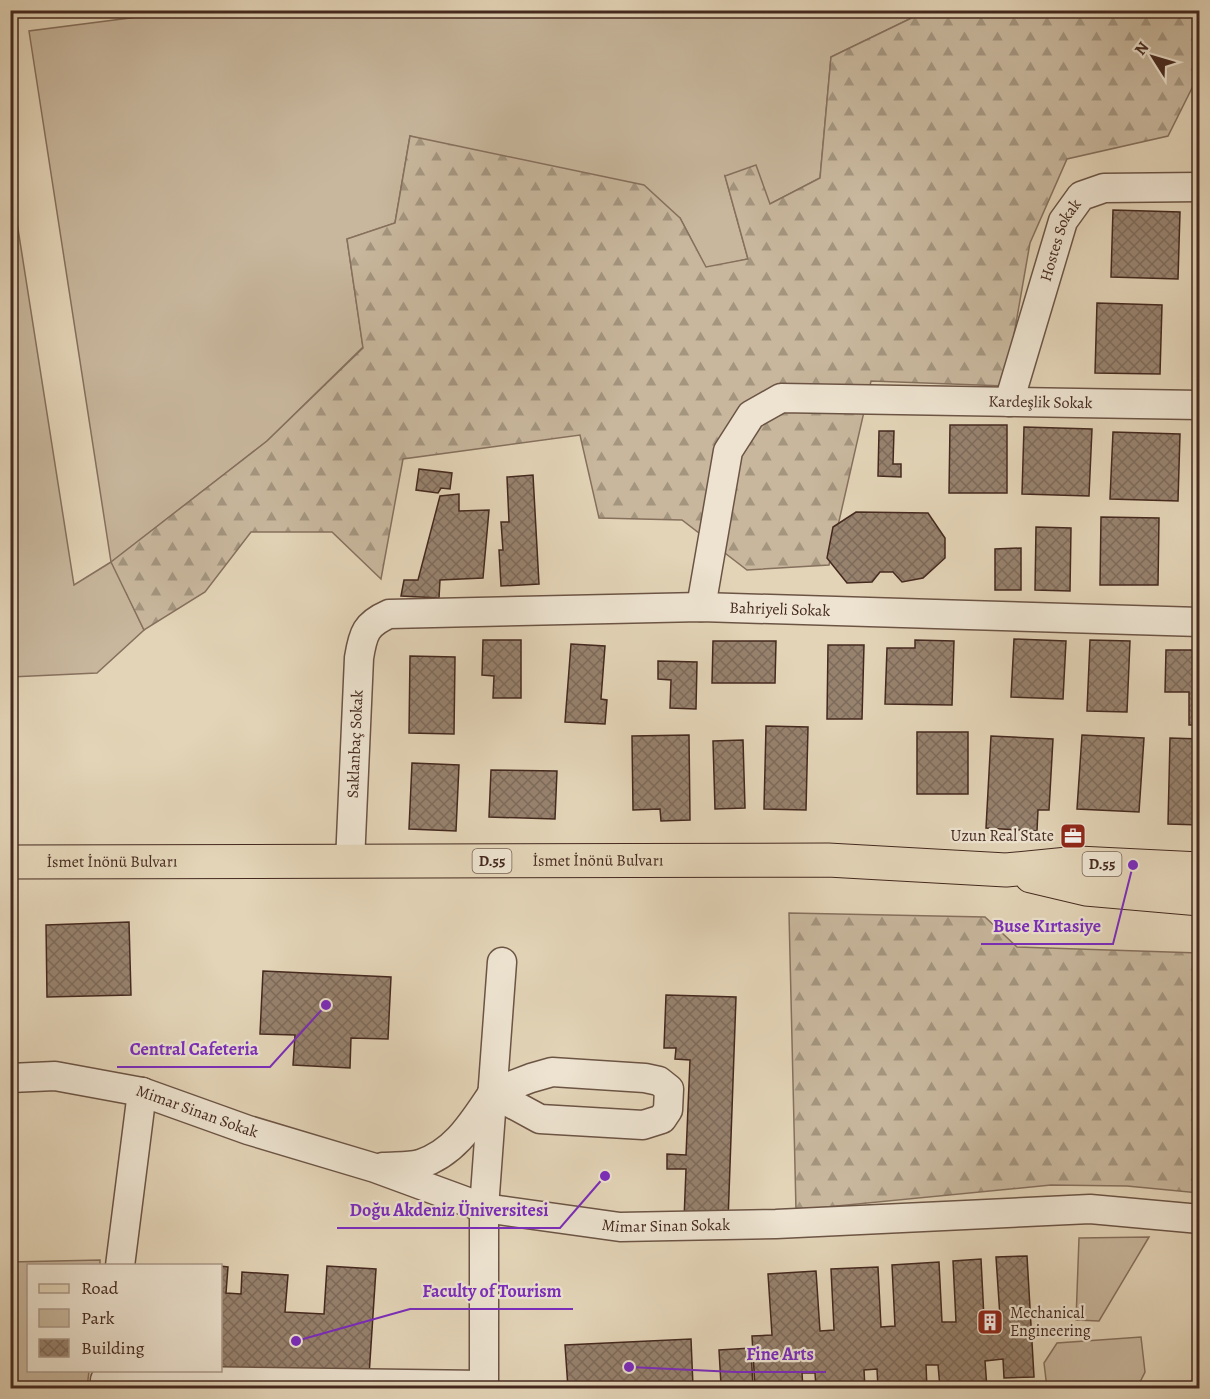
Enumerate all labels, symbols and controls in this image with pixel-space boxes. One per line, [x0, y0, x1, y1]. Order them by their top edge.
north arrow [1123, 27, 1183, 87]
text: N [1130, 37, 1154, 60]
street label: Hostes Sokak [1035, 194, 1086, 284]
street label: Kardeşlik Sokak [988, 390, 1093, 414]
street label: Bahriyeli Sokak [729, 597, 831, 622]
street label: Saklanbaç Sokak [342, 689, 369, 799]
office icon: Uzun Real State [1058, 821, 1088, 851]
place label: Uzun Real State [950, 825, 1054, 847]
road number: D.55 [472, 849, 512, 873]
street label: İsmet İnönü Bulvarı [532, 849, 664, 872]
street label: İsmet İnönü Bulvarı [46, 851, 178, 873]
road number: D.55 [1082, 852, 1122, 876]
callout: Buse Kırtasiye [981, 908, 1113, 944]
text: Buse Kırtasiye [993, 914, 1101, 938]
callout: Central Cafeteria [117, 1031, 270, 1067]
text: Central Cafeteria [130, 1037, 259, 1061]
street label: Mimar Sinan Sokak [133, 1080, 261, 1143]
callout: Doğu Akdeniz Üniversitesi [337, 1192, 560, 1228]
text: Doğu Akdeniz Üniversitesi [350, 1198, 548, 1222]
street label: Mimar Sinan Sokak [600, 1214, 730, 1238]
legend [27, 1264, 222, 1372]
callout: Faculty of Tourism [410, 1273, 573, 1309]
text: Road [81, 1276, 119, 1300]
text: Faculty of Tourism [422, 1279, 562, 1303]
place label: Mechanical Engineering [1010, 1302, 1091, 1342]
text: Park [81, 1306, 115, 1330]
building icon: Mechanical Engineering [975, 1307, 1005, 1337]
text: Building [81, 1336, 145, 1360]
callout: Fine Arts [735, 1336, 826, 1372]
text: Fine Arts [746, 1342, 814, 1366]

